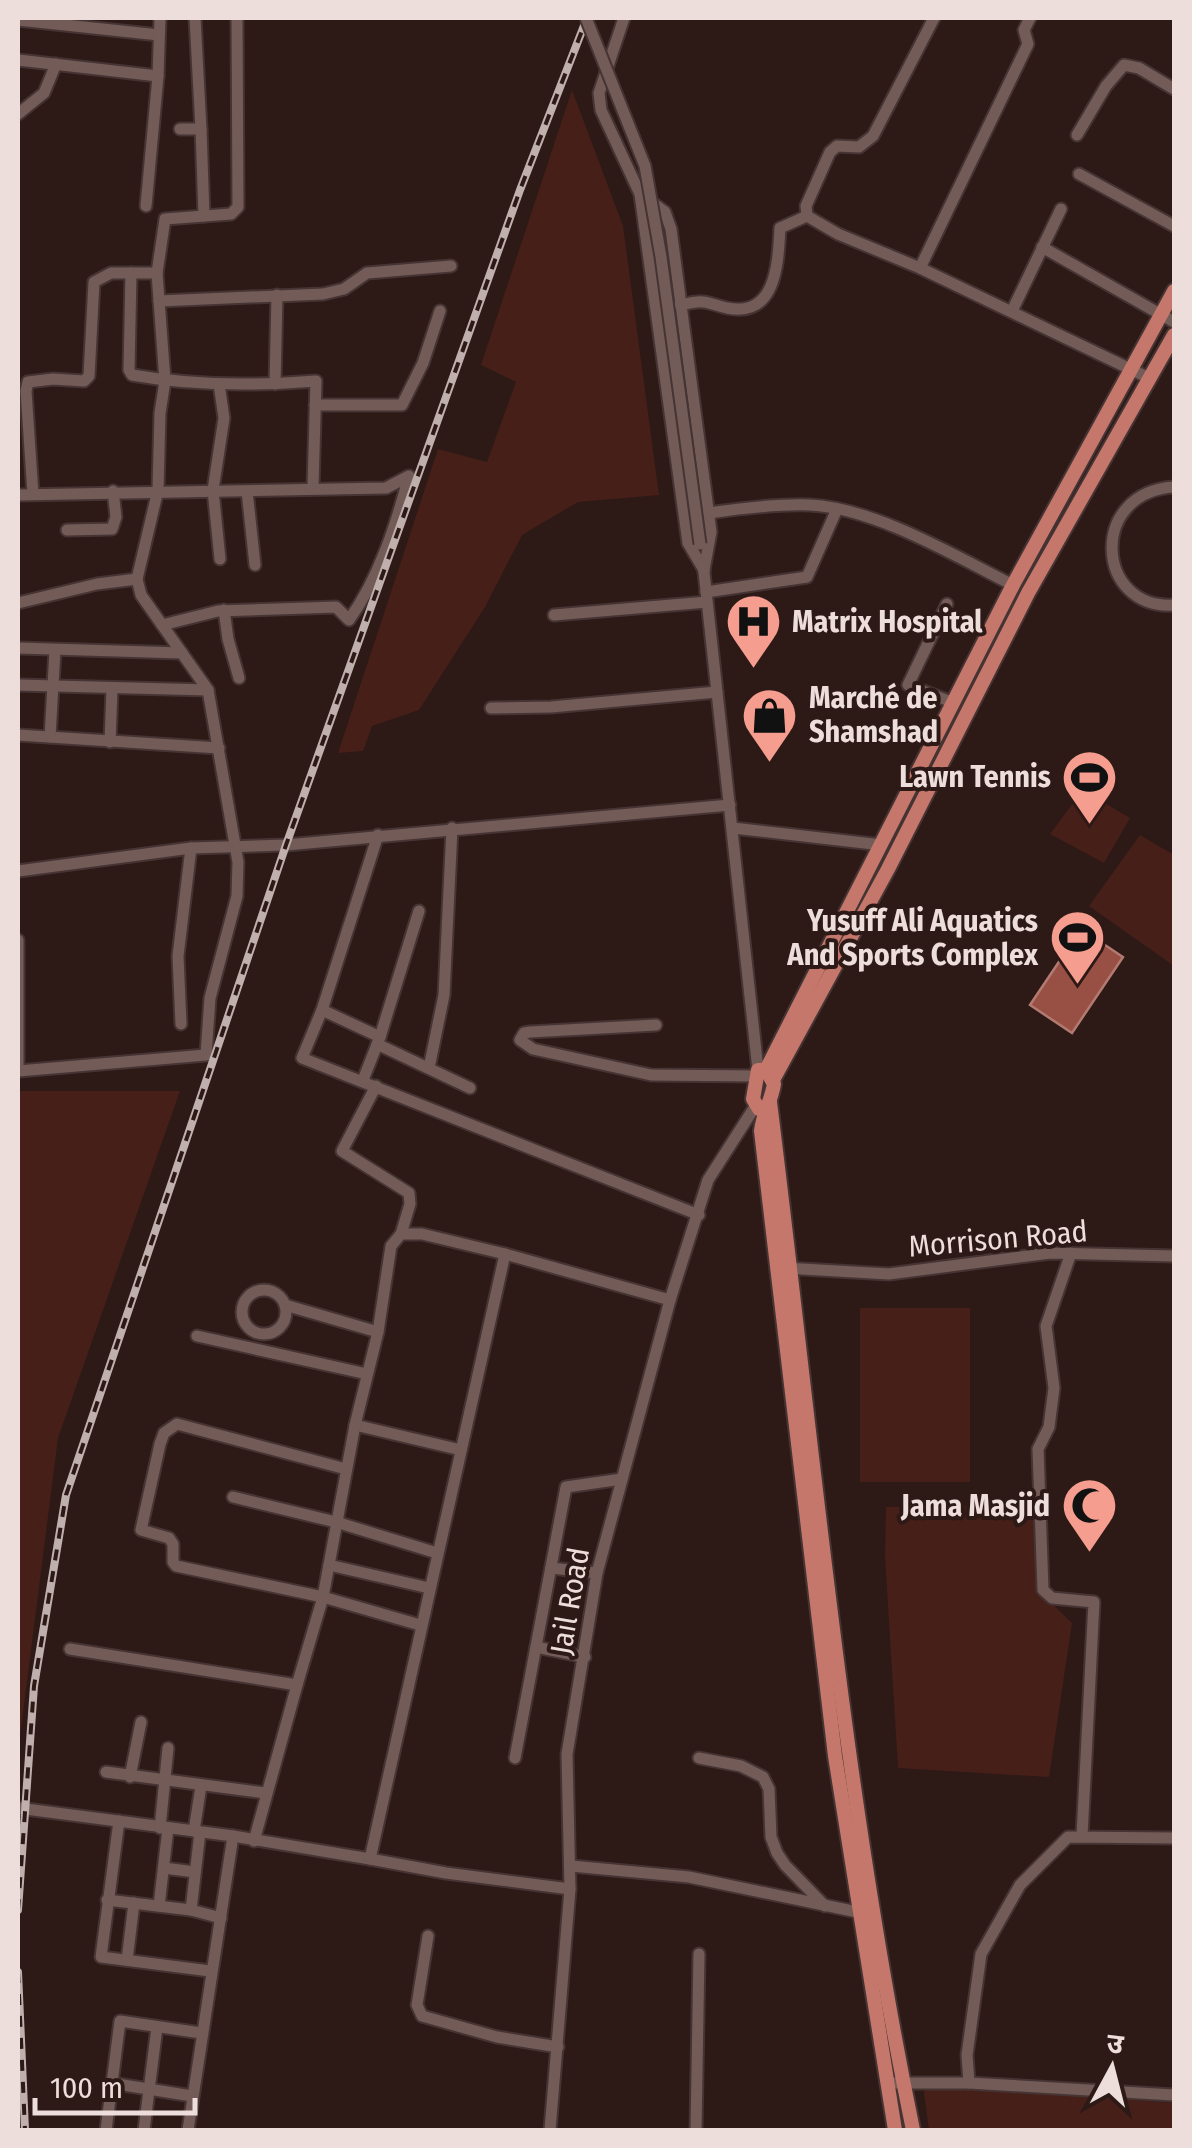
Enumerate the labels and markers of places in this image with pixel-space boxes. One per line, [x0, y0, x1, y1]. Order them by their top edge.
hospital icon: Matrix Hospital [723, 592, 783, 671]
place label: Matrix Hospital [792, 604, 983, 640]
place label: Marché de Shamshad [809, 680, 938, 750]
shop icon: Marché de Shamshad [740, 685, 800, 764]
sports icon: Lawn Tennis [1060, 747, 1120, 826]
place label: Lawn Tennis [899, 759, 1051, 795]
place label: Yusuff Ali Aquatics And Sports Complex [786, 903, 1039, 973]
sports icon: Yusuff Ali Aquatics And Sports Complex [1047, 908, 1107, 987]
mosque icon: Jama Masjid [1059, 1476, 1119, 1555]
place label: Jama Masjid [900, 1488, 1050, 1524]

